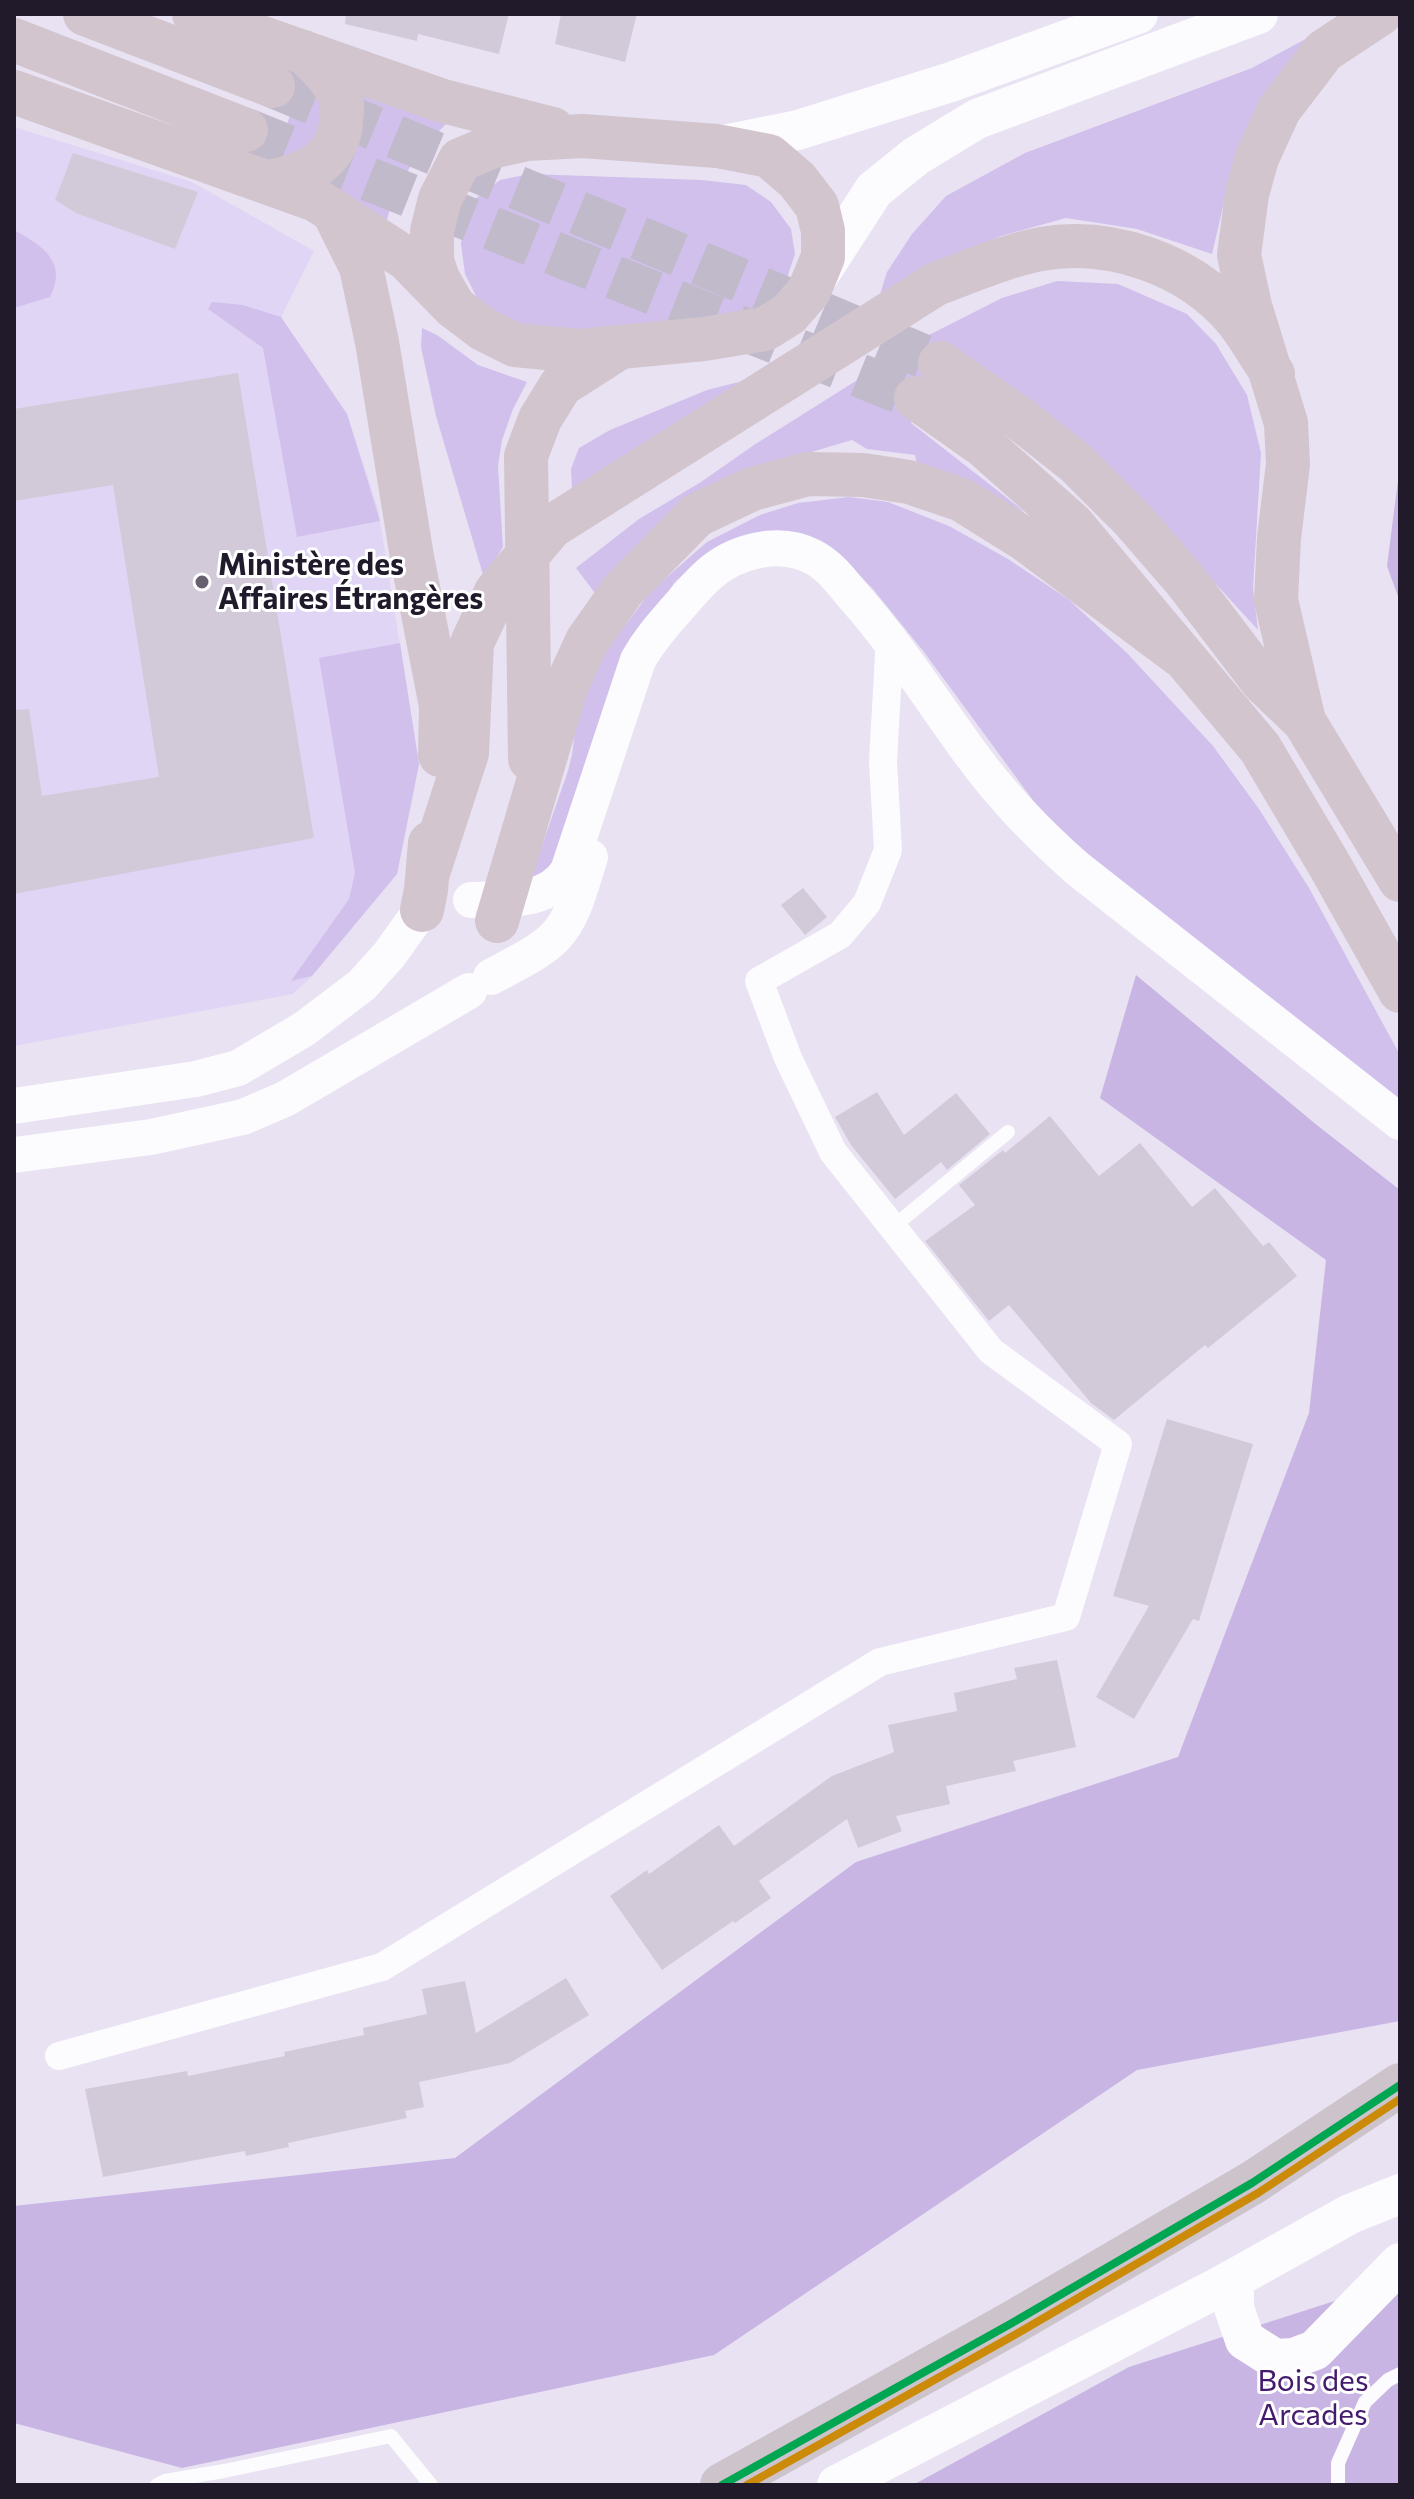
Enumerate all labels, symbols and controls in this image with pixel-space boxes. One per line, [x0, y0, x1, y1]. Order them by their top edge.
place label: Ministère des Affaires Étrangères [218, 547, 483, 618]
marker: Ministère des Affaires Étrangères [193, 573, 211, 591]
park label: Bois des Arcades [1257, 2363, 1369, 2434]

